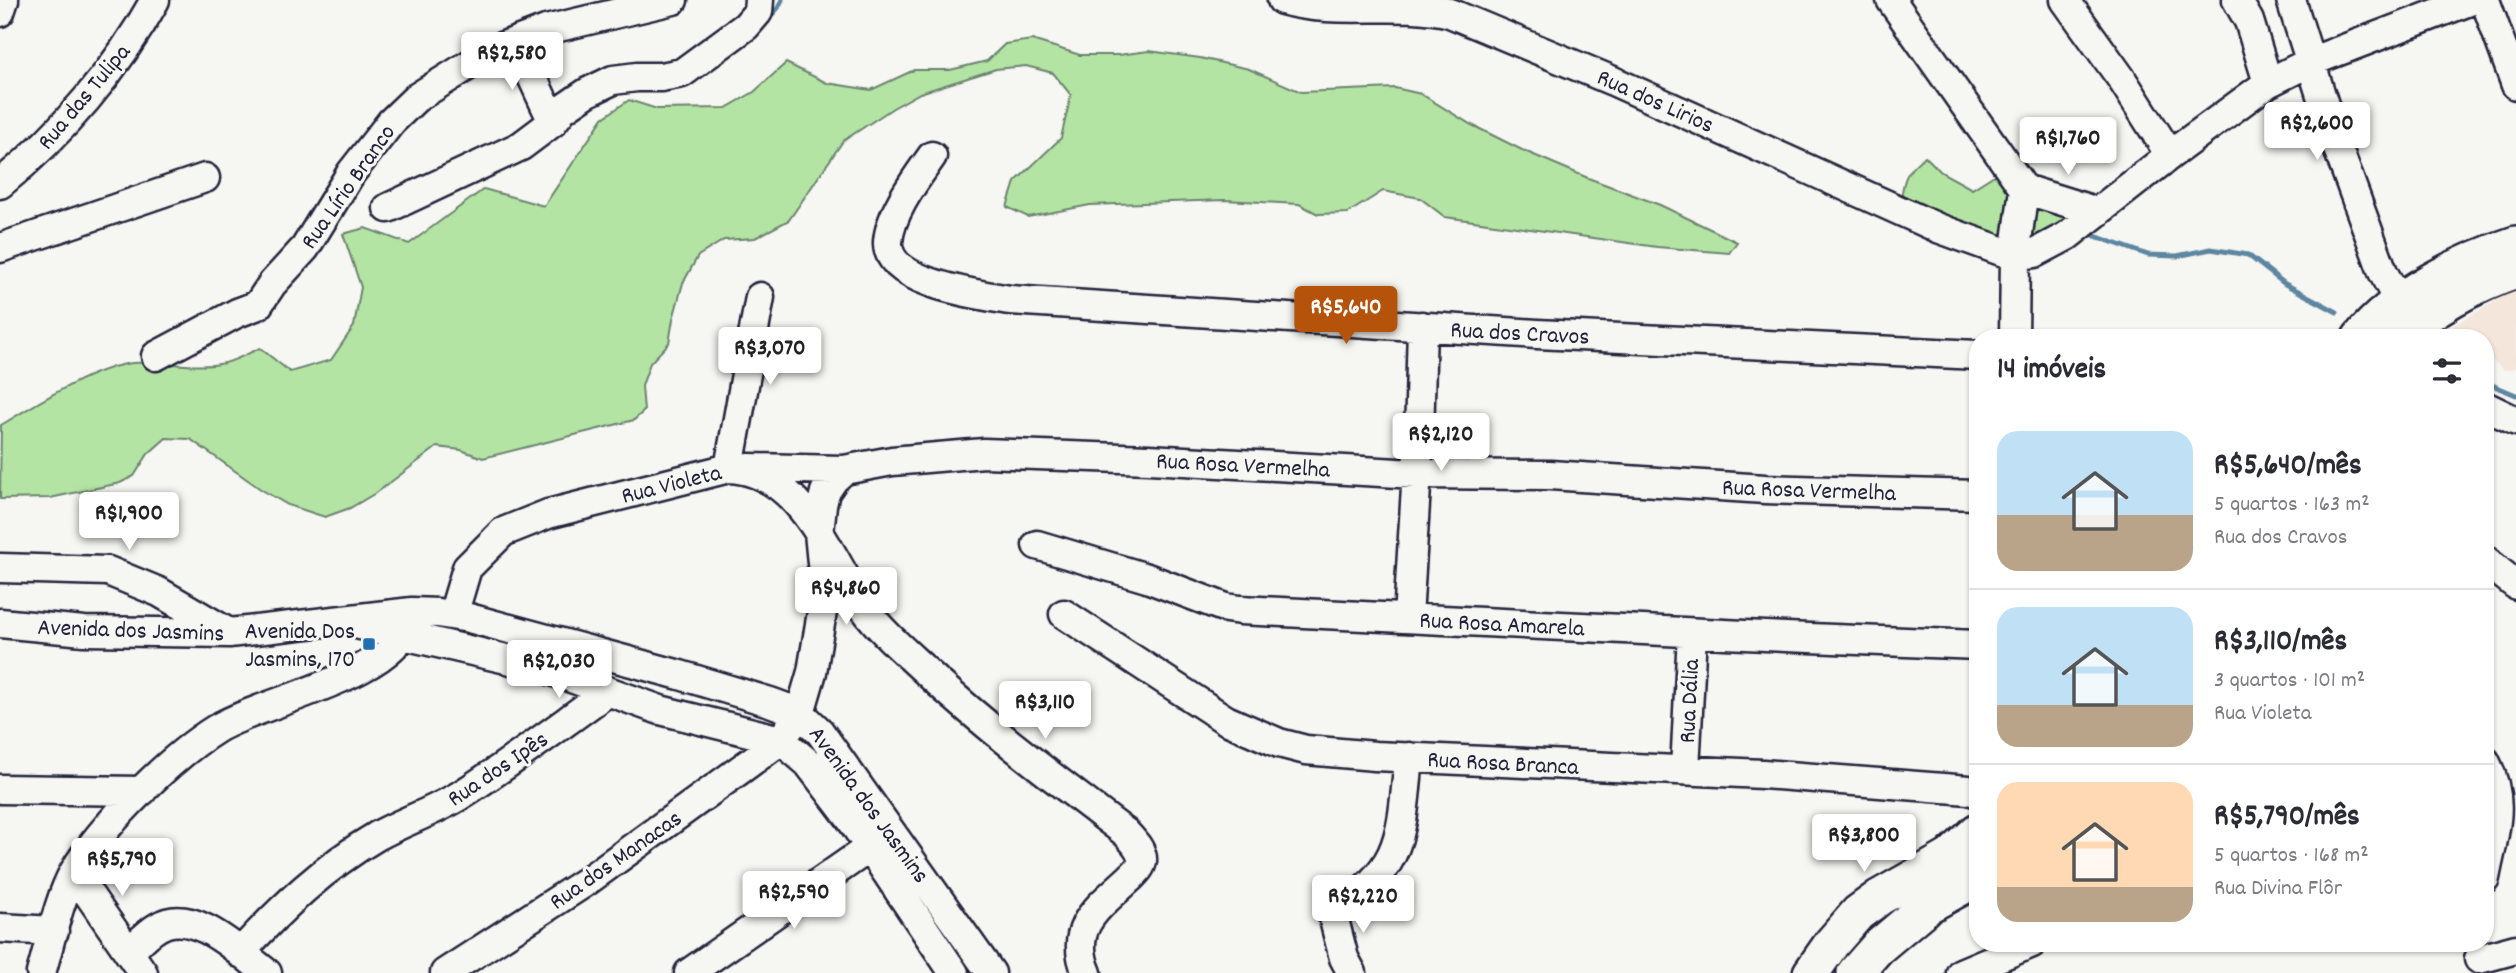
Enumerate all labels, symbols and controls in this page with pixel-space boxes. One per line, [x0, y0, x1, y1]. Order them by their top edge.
pin: R$2,580 [447, 32, 577, 92]
street label: Rua das Tulipa [31, 37, 140, 158]
text: R$2,580 [477, 38, 547, 71]
street label: Rua dos Lirios [1591, 62, 1719, 144]
pin: R$2,600 [2252, 102, 2382, 162]
text: R$2,600 [2280, 108, 2354, 141]
street label: Rua Lírio Branco [294, 118, 405, 257]
pin: R$1,760 [2003, 118, 2133, 177]
text: R$1,760 [2036, 123, 2100, 156]
pin: R$5,640 [1281, 286, 1411, 346]
text: R$5,640 [1310, 292, 1382, 325]
street label: Rua dos Cravos [1449, 314, 1590, 356]
pin: R$3,070 [705, 328, 835, 387]
text: R$3,070 [734, 333, 806, 366]
text: 14 imóveis [1997, 350, 2106, 393]
icon: filters [2428, 352, 2466, 390]
pin: R$2,120 [1376, 414, 1506, 473]
text: R$2,120 [1409, 419, 1473, 452]
street label: Rua Rosa Vermelha [1155, 445, 1331, 489]
text: R$5,640/mês [2214, 446, 2362, 489]
street label: Rua Violeta [618, 457, 726, 515]
icon: home [2053, 459, 2137, 543]
street label: Rua Rosa Vermelha [1721, 472, 1897, 512]
text: 5 quartos · 163 m² [2214, 489, 2370, 522]
pin: R$1,900 [64, 492, 194, 552]
text: R$1,900 [95, 498, 163, 531]
text: Rua dos Cravos [2214, 522, 2347, 555]
pin: R$4,860 [781, 568, 911, 627]
text: R$4,860 [811, 573, 881, 606]
street label: Rua Rosa Amarela [1418, 605, 1586, 647]
street label: Avenida dos Jasmins [37, 612, 225, 652]
place label: Avenida Dos Jasmins, 170 [245, 616, 355, 678]
text: R$3,110/mês [2214, 622, 2347, 665]
icon: home [2053, 635, 2137, 719]
marker: Avenida Dos Jasmins, 170 [361, 636, 377, 652]
pin: R$2,030 [494, 640, 624, 700]
text: R$2,030 [523, 646, 595, 679]
street label: Rua Dália [1672, 657, 1710, 744]
text: 3 quartos · 101 m² [2214, 665, 2365, 698]
pin: R$3,110 [980, 682, 1110, 741]
text: R$3,110 [1015, 687, 1075, 720]
text: Rua Violeta [2214, 698, 2312, 731]
street label: Avenida dos Jasmins [799, 720, 936, 891]
street label: Rua dos Ipês [441, 724, 556, 817]
street label: Rua Rosa Branca [1426, 744, 1580, 786]
text: R$5,790/mês [2214, 797, 2360, 840]
street label: Rua dos Manacas [543, 803, 690, 920]
icon: home [2053, 810, 2137, 894]
pin: R$3,800 [1799, 814, 1929, 874]
text: R$3,800 [1828, 820, 1900, 853]
pin: R$5,790 [57, 838, 187, 898]
text: 5 quartos · 168 m² [2214, 840, 2369, 873]
text: R$5,790 [87, 844, 157, 877]
pin: R$2,590 [729, 872, 859, 931]
text: Rua Divina Flôr [2214, 873, 2342, 906]
pin: R$2,220 [1298, 876, 1428, 935]
text: R$2,590 [758, 877, 830, 910]
text: R$2,220 [1328, 881, 1398, 914]

